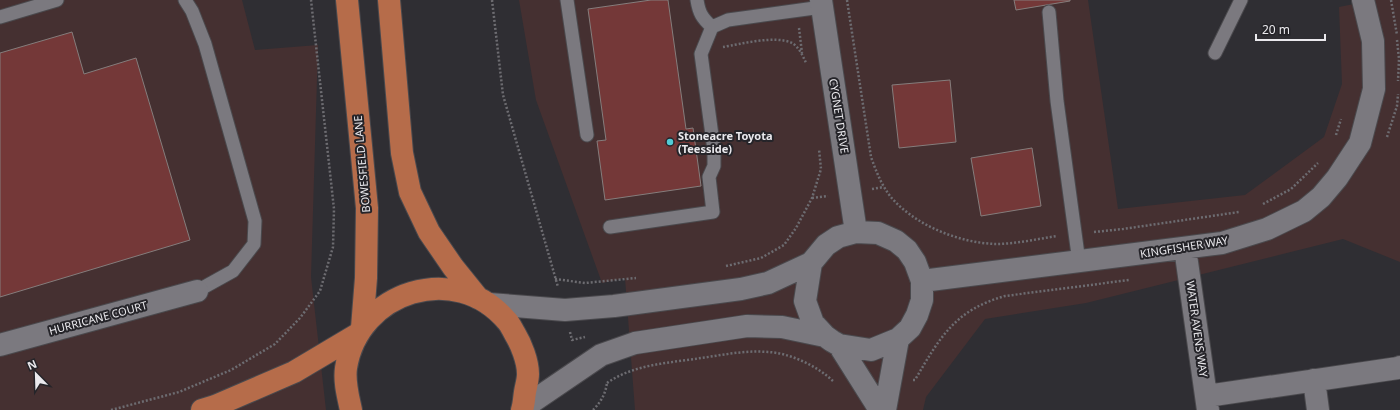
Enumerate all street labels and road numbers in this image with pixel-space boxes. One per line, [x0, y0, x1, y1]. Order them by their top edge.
street label: CYGNET DRIVE [826, 77, 853, 155]
street label: BOWESFIELD LANE [350, 115, 373, 213]
street label: KINGFISHER WAY [1139, 232, 1230, 261]
street label: WATER AVENS WAY [1183, 280, 1212, 379]
street label: HURRICANE COURT [47, 297, 149, 338]

